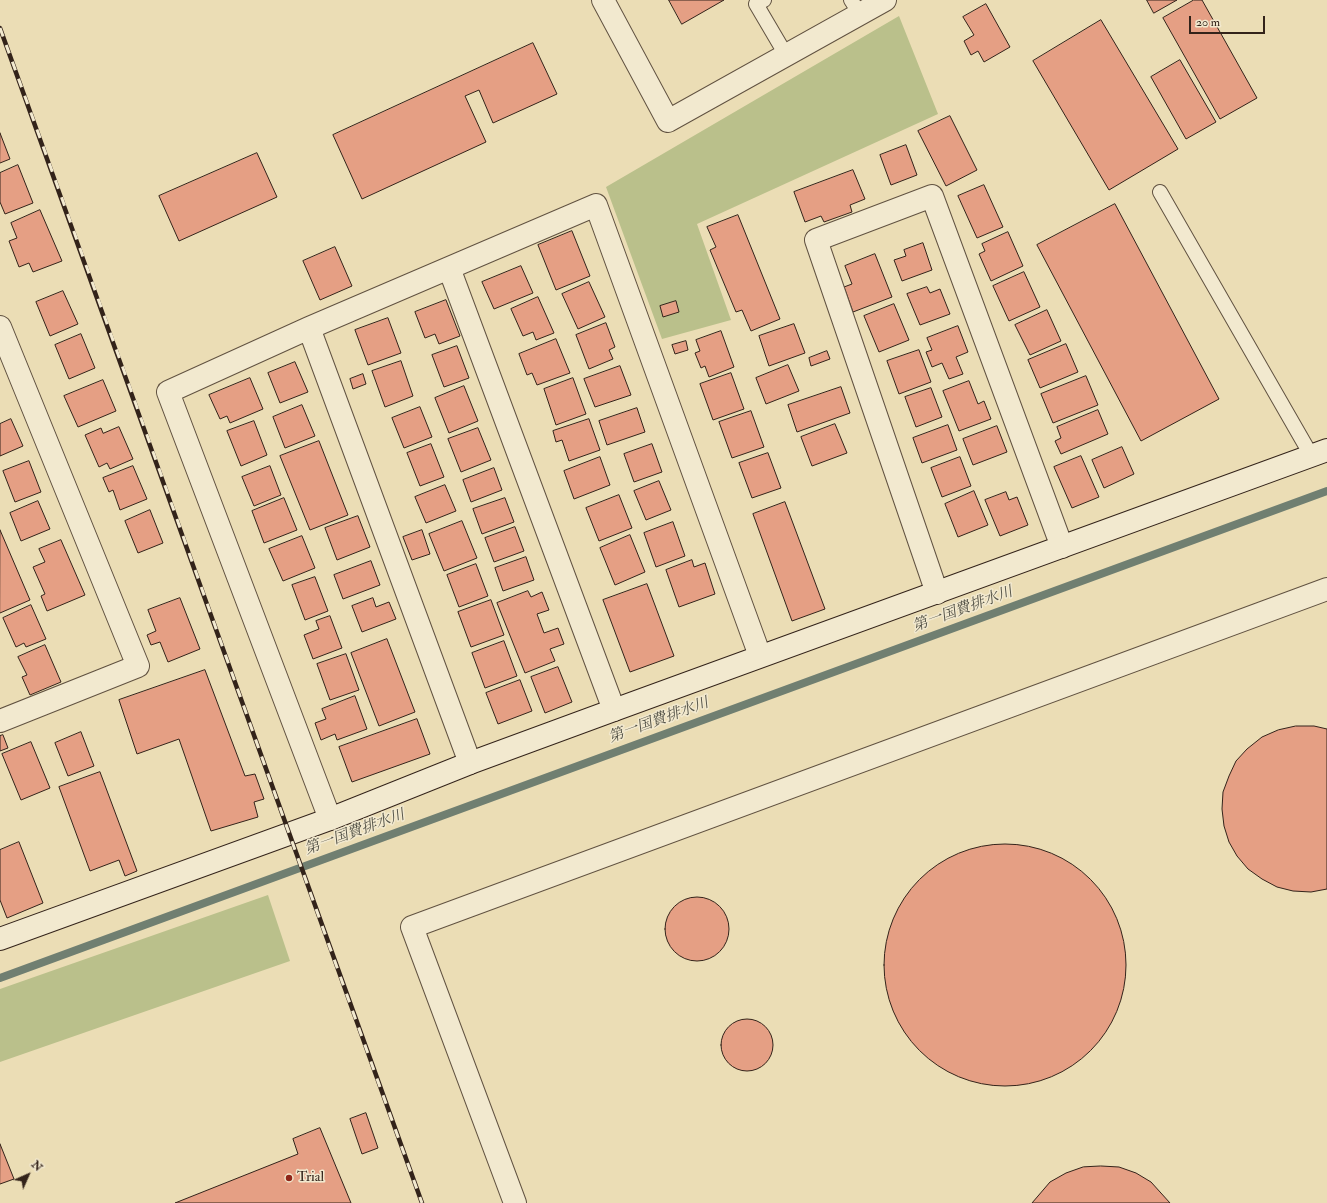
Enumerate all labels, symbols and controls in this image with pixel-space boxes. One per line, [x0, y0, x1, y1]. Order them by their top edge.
scale bar [1191, 8, 1267, 34]
text: 20 m [1196, 15, 1220, 30]
water label: 第一国費排水川 [911, 584, 1015, 636]
water label: 第一国費排水川 [607, 695, 711, 747]
water label: 第一国費排水川 [303, 807, 407, 859]
north arrow [8, 1155, 48, 1195]
text: N [29, 1158, 45, 1174]
place label: Trial [297, 1170, 324, 1186]
marker: Trial [284, 1173, 294, 1183]

